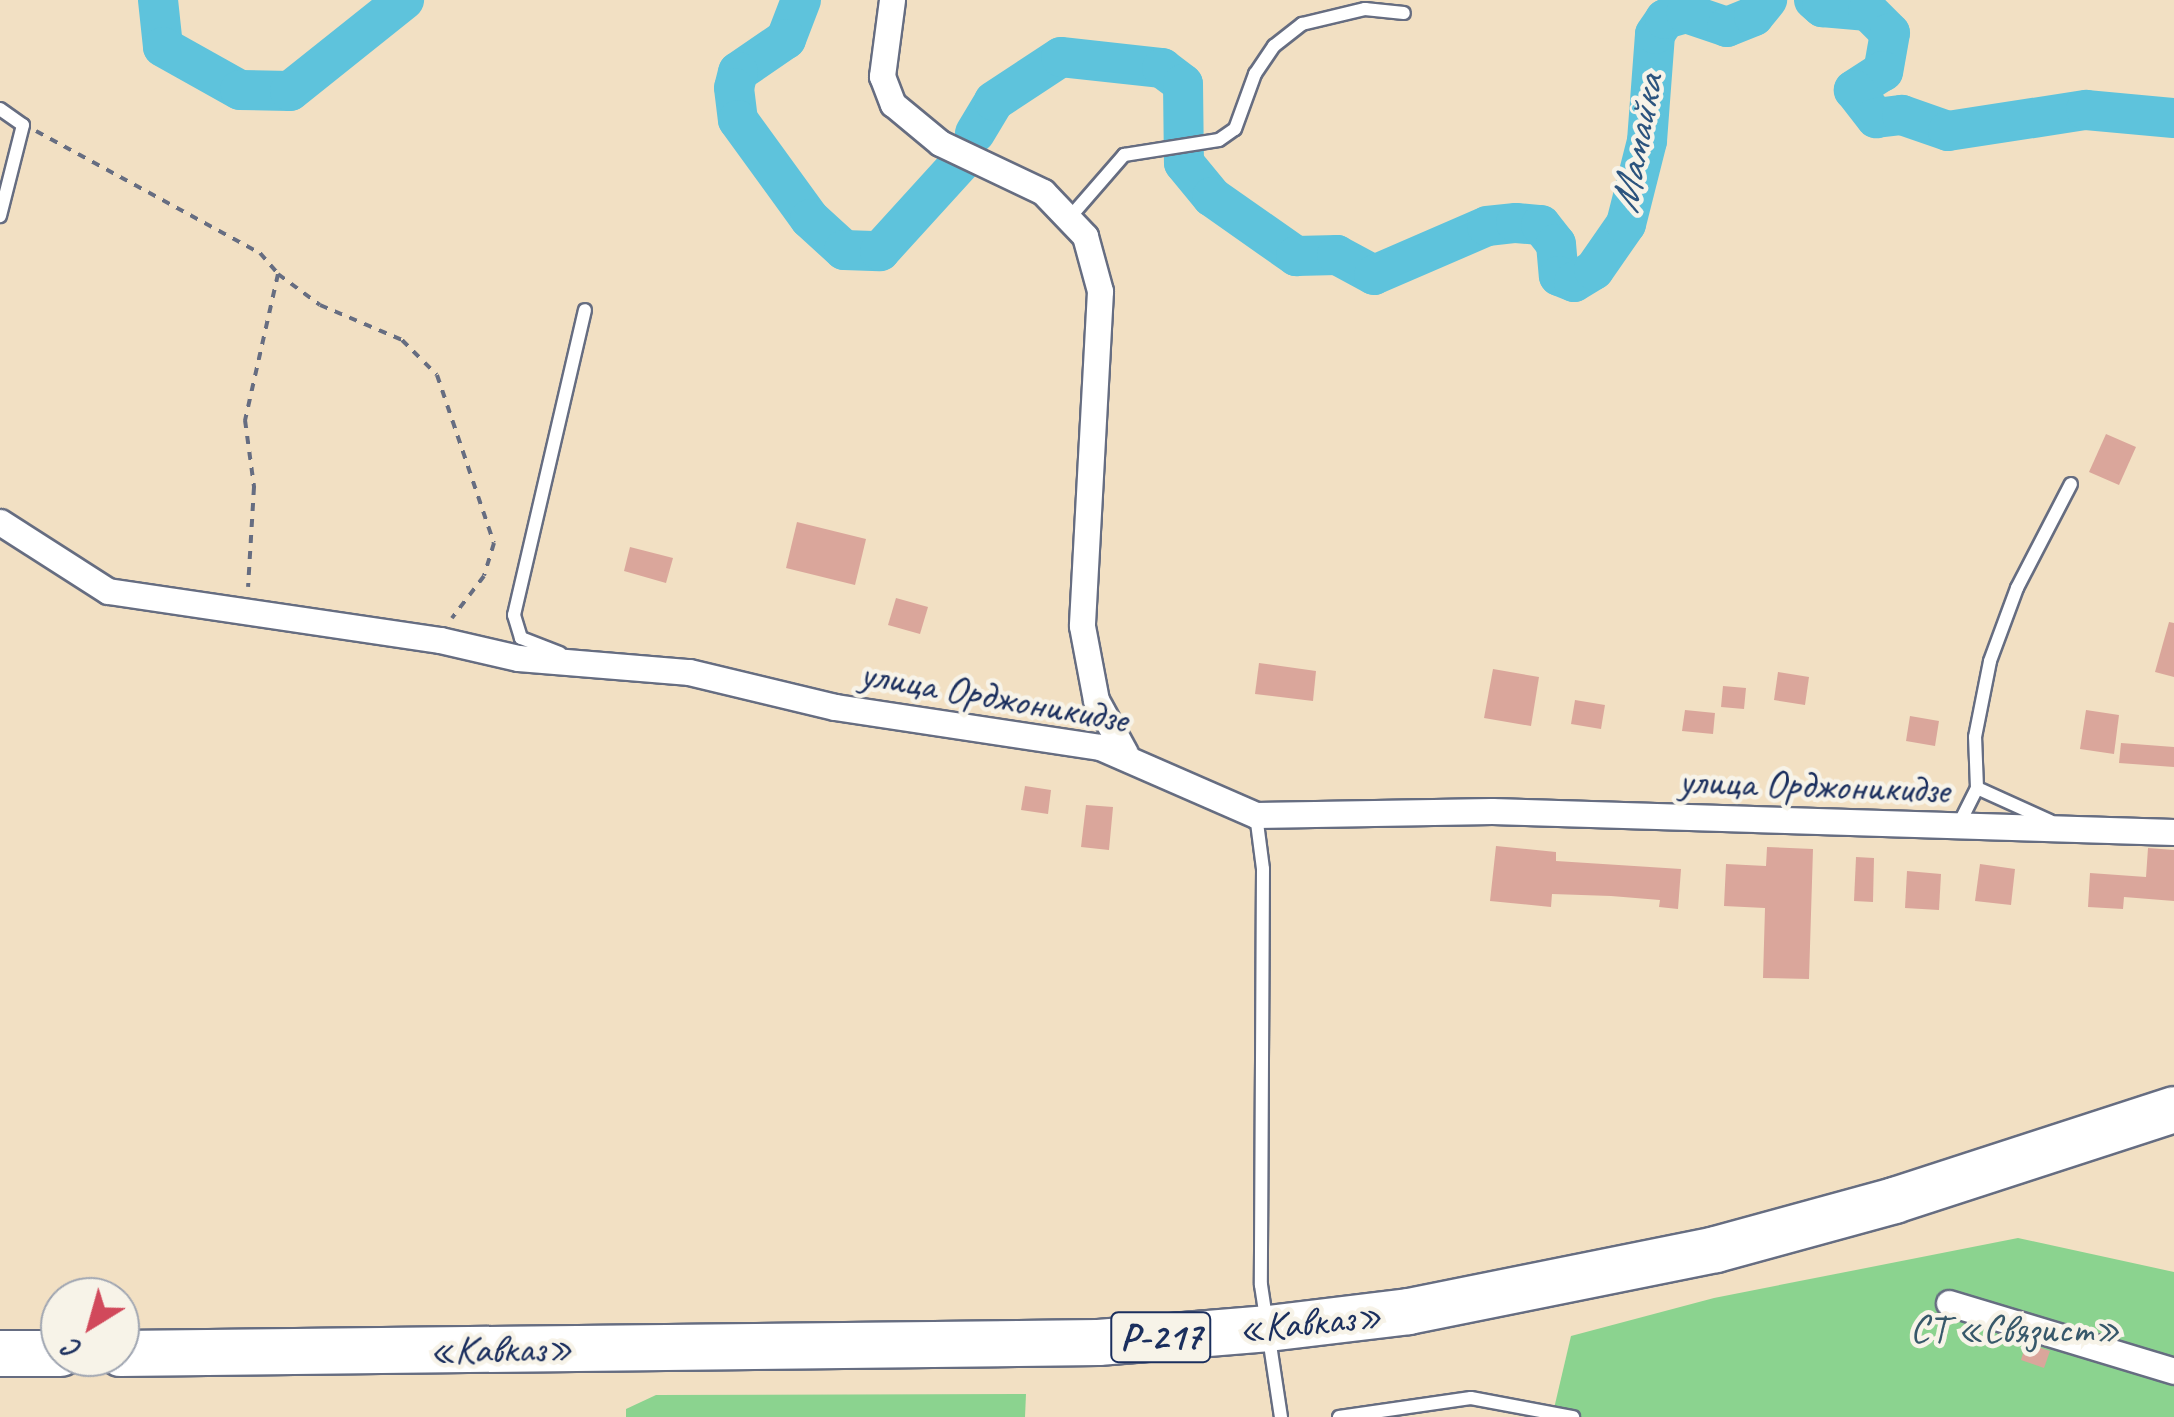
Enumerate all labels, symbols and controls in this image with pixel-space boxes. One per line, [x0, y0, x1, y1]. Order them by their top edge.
water label: Мамайка [1599, 71, 1675, 217]
street label: улица Орджоникидзе [858, 649, 1130, 743]
street label: улица Орджоникидзе [1680, 756, 1948, 814]
north arrow [40, 1277, 140, 1377]
street label: «Кавказ» [1236, 1291, 1384, 1353]
road number: Р-217 [1108, 1304, 1214, 1370]
park label: СТ «Связист» [1910, 1305, 2120, 1353]
street label: «Кавказ» [429, 1324, 573, 1374]
text: С [57, 1332, 89, 1368]

